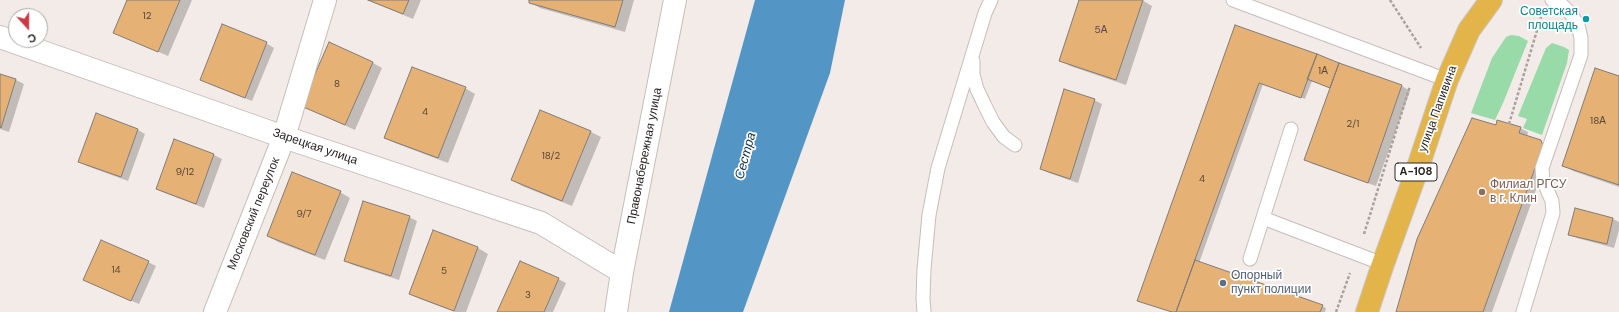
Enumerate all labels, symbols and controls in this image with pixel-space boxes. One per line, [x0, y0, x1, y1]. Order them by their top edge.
place label: Советская площадь [1520, 5, 1578, 33]
north arrow [8, 8, 48, 48]
house number: 12 [143, 10, 151, 22]
marker: Советская площадь [1581, 14, 1591, 24]
house number: 5А [1095, 24, 1107, 36]
text: С [26, 30, 38, 46]
street label: улица Папивина [1416, 64, 1460, 154]
house number: 1А [1318, 65, 1328, 77]
house number: 8 [334, 78, 340, 90]
street label: Правонабережная улица [625, 86, 665, 226]
house number: 4 [422, 106, 428, 118]
house number: 18А [1590, 115, 1606, 127]
house number: 2/1 [1347, 118, 1359, 130]
street label: Зарецкая улица [271, 126, 359, 168]
water label: Сестра [732, 131, 760, 181]
house number: 18/2 [542, 150, 560, 162]
street label: Московский переулок [225, 156, 283, 272]
road number: А-108 [1395, 163, 1437, 181]
house number: 9/12 [176, 166, 194, 178]
house number: 4 [1199, 173, 1205, 185]
place label: Филиал РГСУ в г. Клин [1490, 178, 1566, 206]
marker: Филиал РГСУ в г. Клин [1477, 187, 1487, 197]
house number: 9/7 [296, 208, 312, 220]
house number: 14 [111, 264, 121, 276]
house number: 5 [441, 265, 447, 277]
place label: Опорный пункт полиции [1231, 269, 1311, 297]
marker: Опорный пункт полиции [1218, 278, 1228, 288]
house number: 3 [525, 289, 531, 301]

